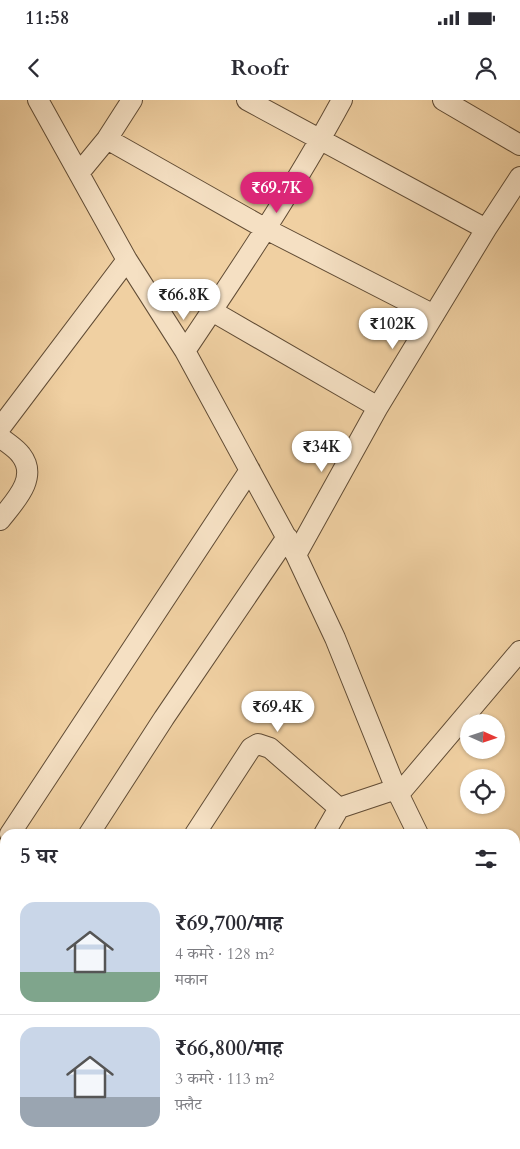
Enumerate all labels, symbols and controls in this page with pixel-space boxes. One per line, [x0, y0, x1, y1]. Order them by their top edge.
text: 11:58 [25, 5, 69, 31]
text: Roofr [231, 53, 289, 83]
icon: back [20, 54, 48, 82]
icon: person [472, 54, 500, 82]
pin: ₹69.7K [236, 172, 318, 214]
text: ₹69.7K [251, 177, 303, 199]
pin: ₹66.8K [143, 278, 225, 321]
text: ₹66.8K [158, 284, 210, 306]
pin: ₹102K [358, 308, 428, 350]
text: ₹102K [370, 313, 416, 335]
pin: ₹34K [292, 430, 352, 473]
text: ₹34K [303, 436, 341, 458]
pin: ₹69.4K [237, 690, 319, 733]
text: ₹69.4K [252, 696, 304, 718]
north arrow [460, 714, 505, 759]
map controls [460, 714, 505, 814]
button: locate [460, 769, 505, 814]
text: 5 घर [20, 842, 57, 871]
icon: filters [472, 845, 500, 873]
text: ₹69,700/माह [175, 909, 283, 938]
icon: home [60, 922, 120, 982]
text: 4 कमरे · 128 m² [175, 943, 274, 965]
text: मकान [175, 969, 207, 991]
text: ₹66,800/माह [175, 1034, 283, 1063]
icon: home [60, 1047, 120, 1107]
text: 3 कमरे · 113 m² [175, 1068, 274, 1090]
text: फ़्लैट [175, 1094, 202, 1116]

